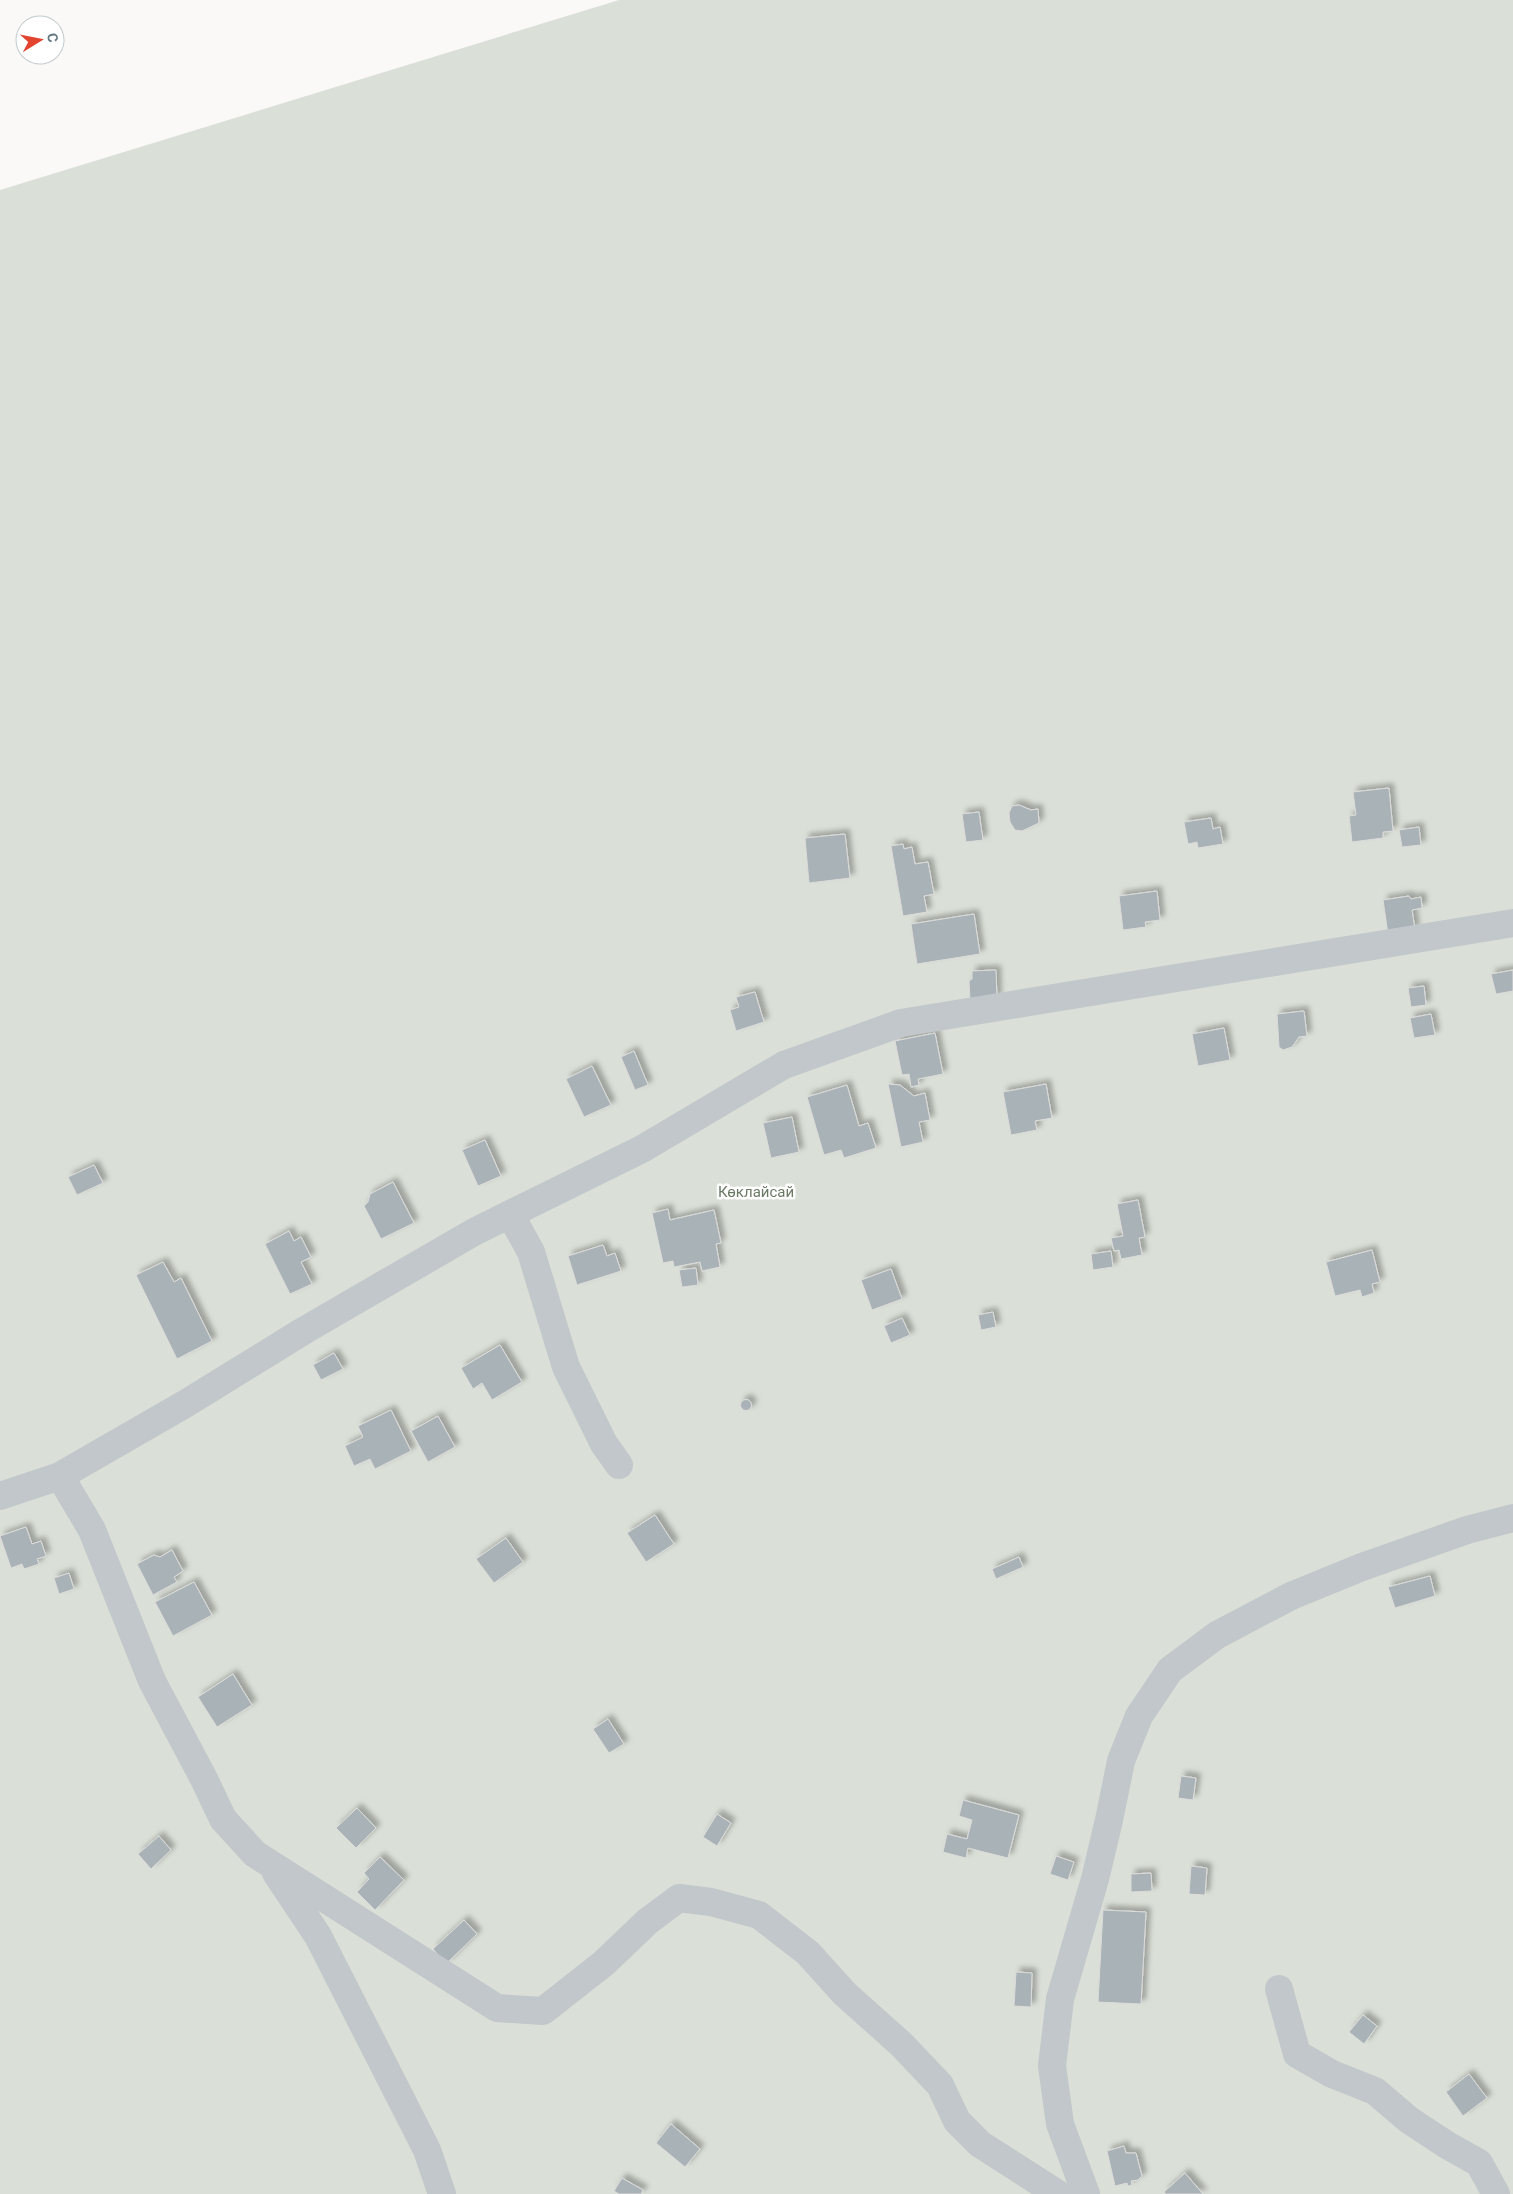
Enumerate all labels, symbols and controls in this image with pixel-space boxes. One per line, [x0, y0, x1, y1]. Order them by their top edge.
north arrow [15, 15, 65, 65]
text: С [44, 32, 61, 44]
park label: Көклайсай [718, 1183, 794, 1201]

